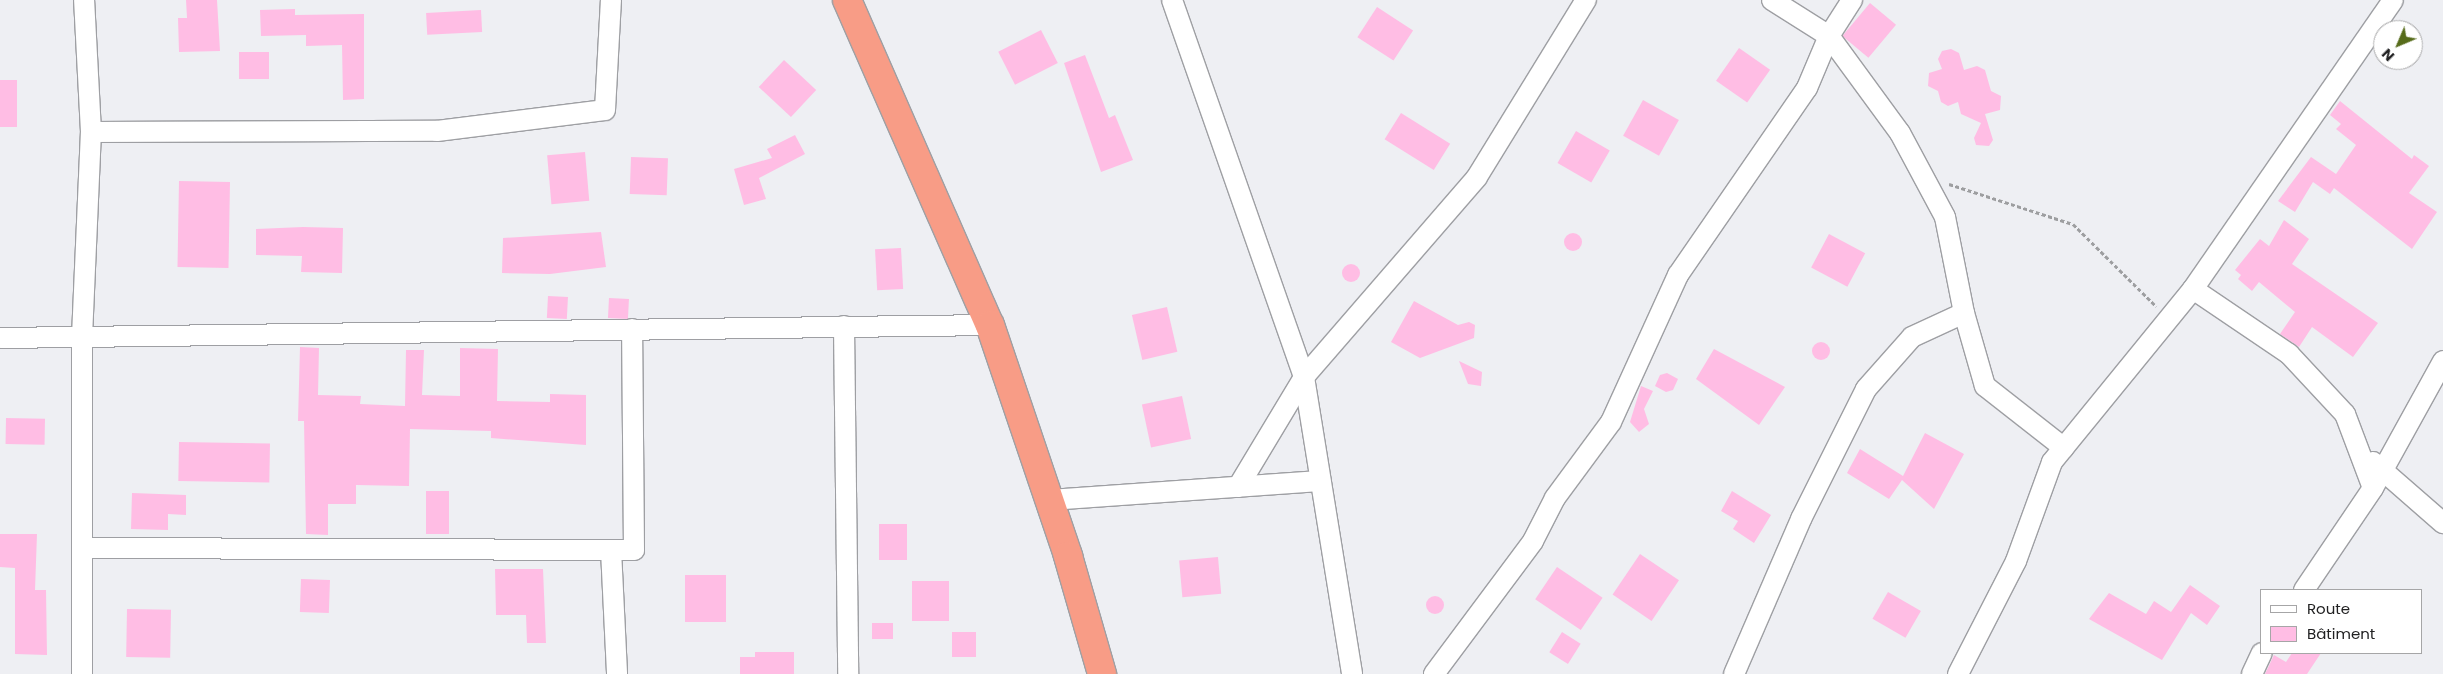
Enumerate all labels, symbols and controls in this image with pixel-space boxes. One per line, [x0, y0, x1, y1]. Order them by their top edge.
north arrow [2373, 20, 2423, 70]
text: N [2377, 44, 2399, 66]
legend [2260, 589, 2423, 654]
text: Route [2307, 598, 2350, 619]
text: Bâtiment [2307, 623, 2375, 644]

